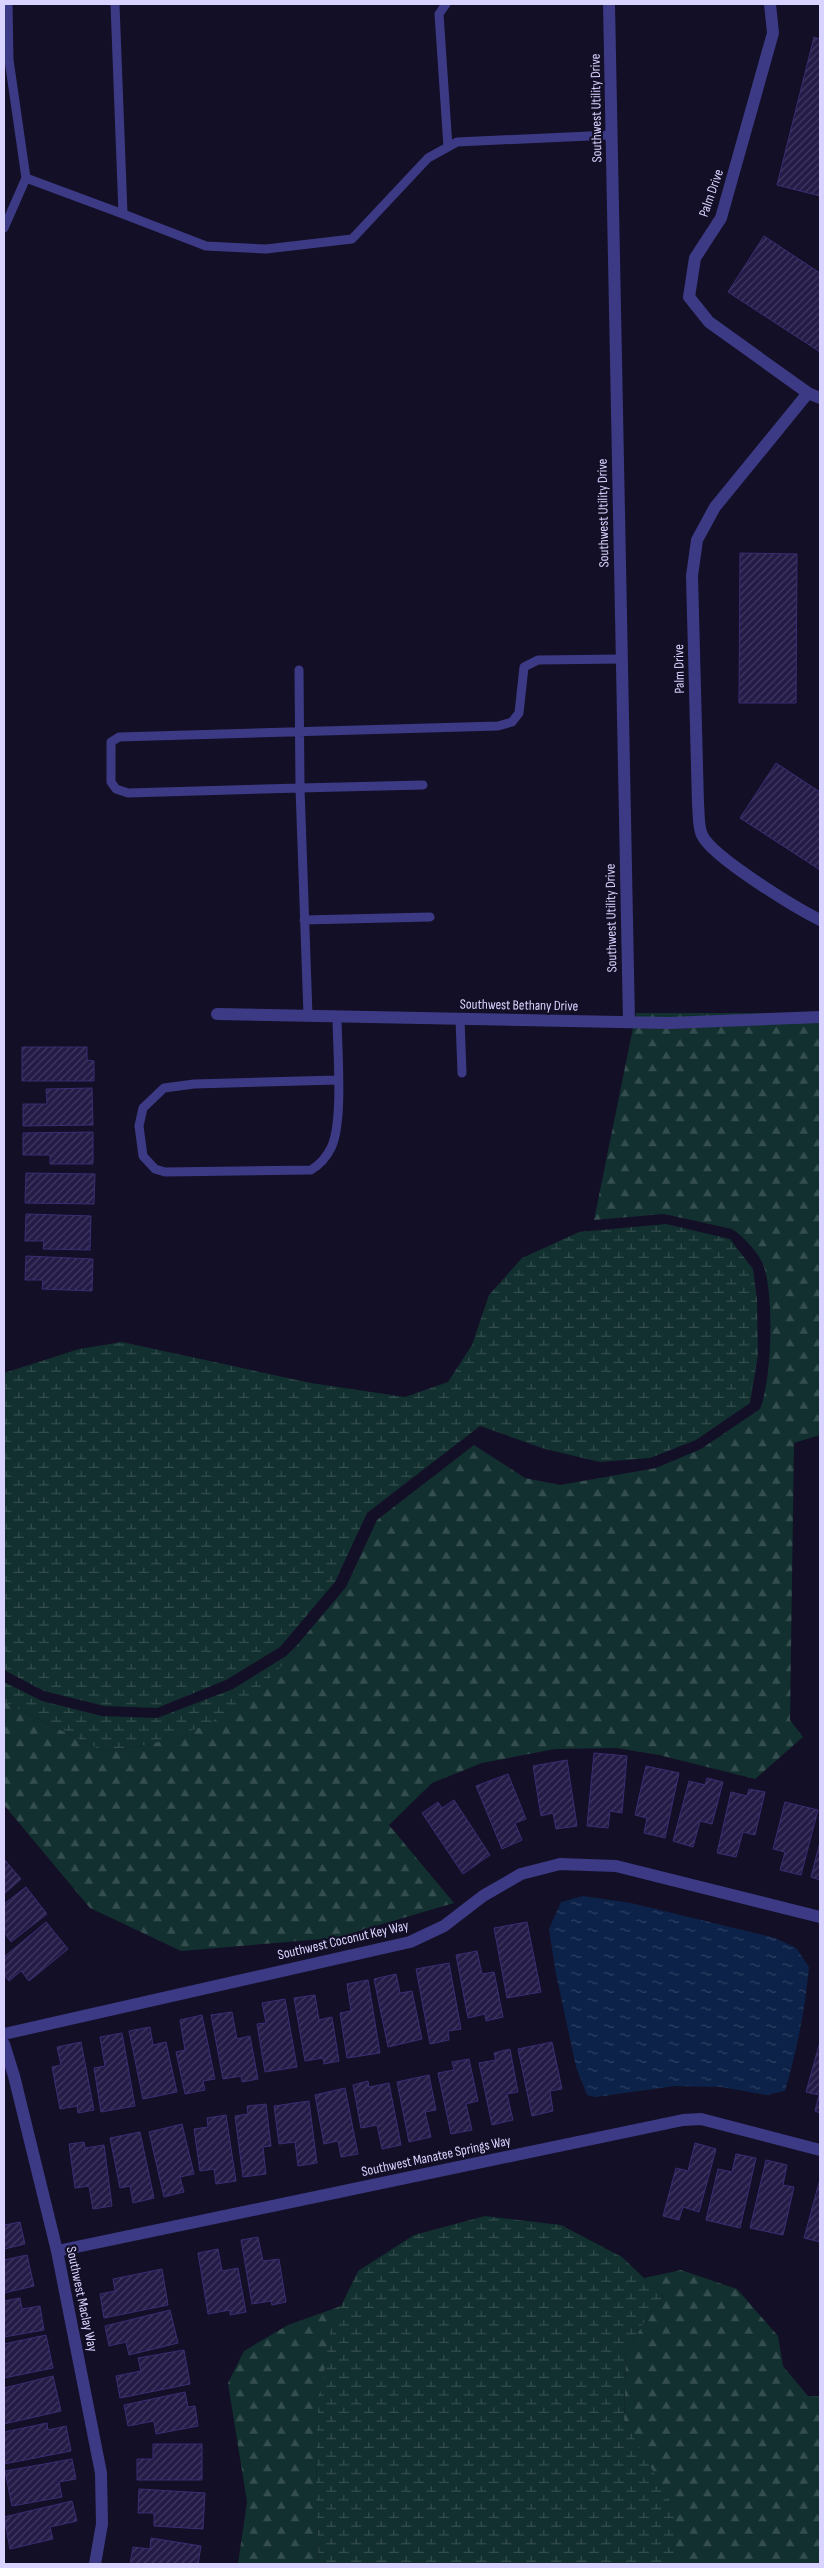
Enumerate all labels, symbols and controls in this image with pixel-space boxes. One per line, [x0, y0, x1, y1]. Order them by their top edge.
street label: Southwest Utility Drive [587, 54, 605, 162]
street label: Palm Drive [695, 167, 727, 219]
street label: Southwest Utility Drive [594, 459, 612, 567]
street label: Palm Drive [670, 644, 688, 694]
street label: Southwest Utility Drive [602, 864, 620, 972]
street label: Southwest Bethany Drive [460, 995, 578, 1015]
street label: Southwest Coconut Key Way [276, 1917, 411, 1963]
street label: Southwest Manatee Springs Way [360, 2132, 513, 2180]
street label: Southwest Maclay Way [63, 2245, 102, 2354]

